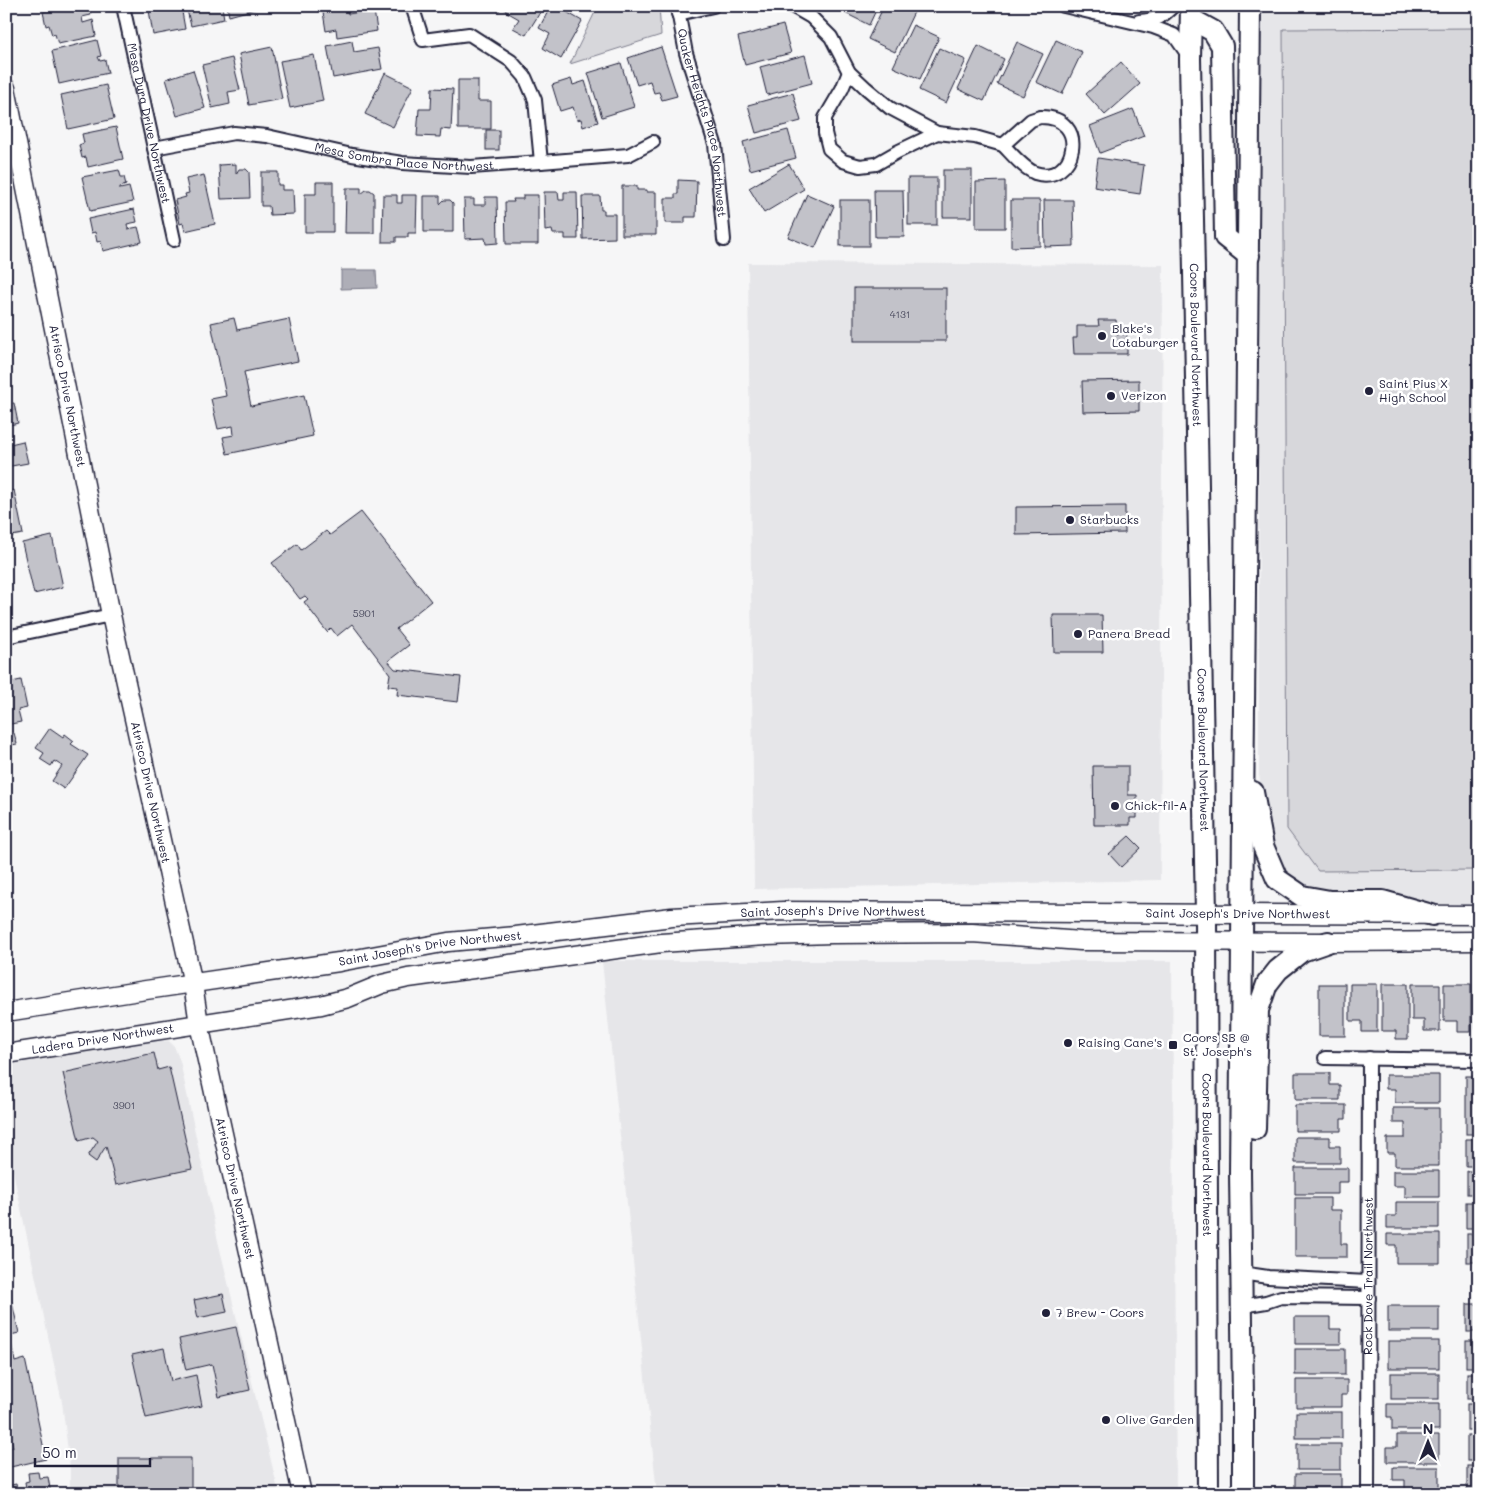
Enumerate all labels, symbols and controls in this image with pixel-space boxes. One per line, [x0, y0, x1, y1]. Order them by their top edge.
street label: Quaker Heights Place Northwest [674, 27, 731, 218]
street label: Mesa Dura Drive Northwest [124, 41, 175, 205]
street label: Mesa Sombra Place Northwest [313, 138, 494, 174]
street label: Coors Boulevard Northwest [1187, 263, 1206, 427]
house number: 4131 [890, 307, 910, 321]
place label: Blake's Lotaburger [1112, 320, 1179, 350]
street label: Atrisco Drive Northwest [46, 323, 90, 468]
marker: Blake's Lotaburger [1096, 330, 1108, 342]
place label: Saint Pius X High School [1379, 375, 1448, 405]
marker: Saint Pius X High School [1363, 385, 1375, 397]
place label: Verizon [1121, 387, 1166, 403]
marker: Verizon [1105, 390, 1117, 402]
place label: Starbucks [1080, 511, 1139, 527]
marker: Starbucks [1064, 514, 1076, 526]
house number: 5901 [353, 606, 375, 620]
place label: Panera Bread [1088, 625, 1171, 641]
marker: Panera Bread [1072, 628, 1084, 640]
street label: Coors Boulevard Northwest [1194, 668, 1213, 832]
street label: Atrisco Drive Northwest [128, 720, 175, 864]
place label: Chick-fil-A [1125, 797, 1187, 813]
marker: Chick-fil-A [1109, 800, 1121, 812]
street label: Saint Joseph's Drive Northwest [740, 902, 925, 920]
street label: Saint Joseph's Drive Northwest [1145, 904, 1330, 921]
street label: Saint Joseph's Drive Northwest [337, 926, 522, 969]
street label: Ladera Drive Northwest [30, 1019, 175, 1057]
place label: Coors SB @ St. Joseph's [1183, 1029, 1252, 1059]
place label: Raising Cane's [1078, 1034, 1163, 1050]
marker: Raising Cane's [1062, 1037, 1074, 1049]
marker: Coors SB @ St. Joseph's [1167, 1039, 1179, 1051]
street label: Coors Boulevard Northwest [1200, 1073, 1216, 1237]
house number: 3901 [113, 1098, 135, 1112]
street label: Atrisco Drive Northwest [213, 1116, 259, 1260]
street label: Rock Dove Trail Northwest [1359, 1197, 1376, 1355]
place label: 7 Brew - Coors [1056, 1304, 1144, 1320]
marker: 7 Brew - Coors [1040, 1307, 1052, 1319]
place label: Olive Garden [1116, 1411, 1194, 1427]
marker: Olive Garden [1100, 1414, 1112, 1426]
north arrow [1402, 1418, 1452, 1468]
text: N [1423, 1419, 1433, 1438]
scale bar [35, 1435, 150, 1467]
text: 50 m [42, 1442, 77, 1462]

